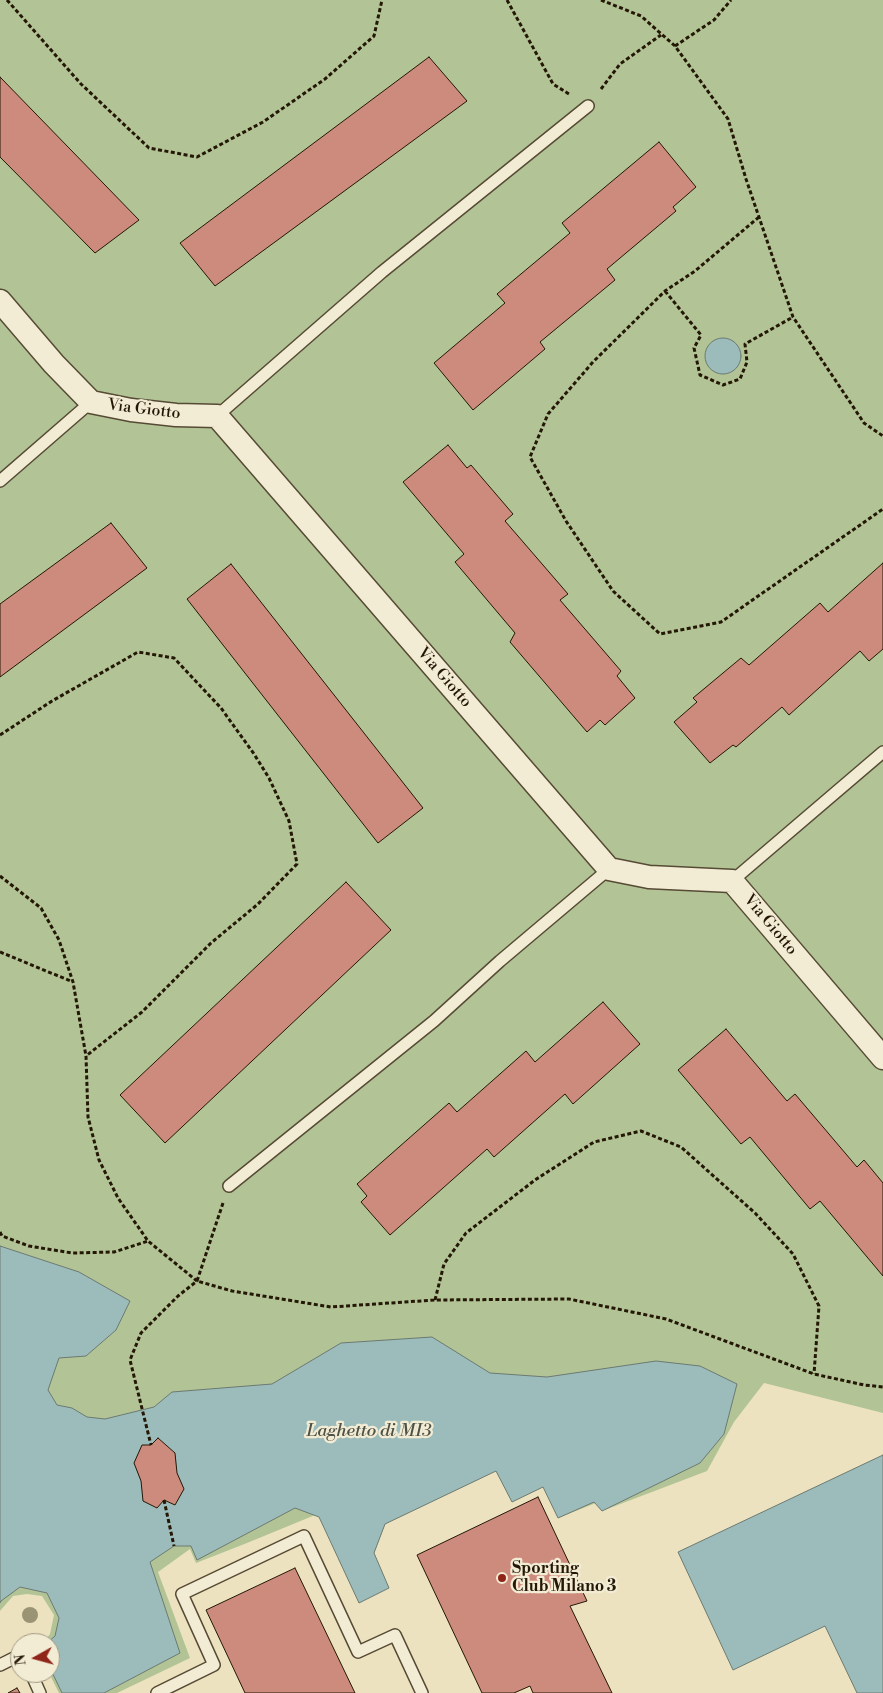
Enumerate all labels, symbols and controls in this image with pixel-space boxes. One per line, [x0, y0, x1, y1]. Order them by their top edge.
street label: Via Giotto [106, 396, 182, 424]
street label: Via Giotto [413, 644, 475, 712]
street label: Via Giotto [739, 891, 801, 959]
water label: Laghetto di MI3 [307, 1421, 431, 1443]
place label: Sporting Club Milano 3 [512, 1559, 616, 1597]
marker: Sporting Club Milano 3 [496, 1572, 508, 1584]
north arrow [10, 1633, 60, 1683]
text: N [11, 1653, 31, 1666]

